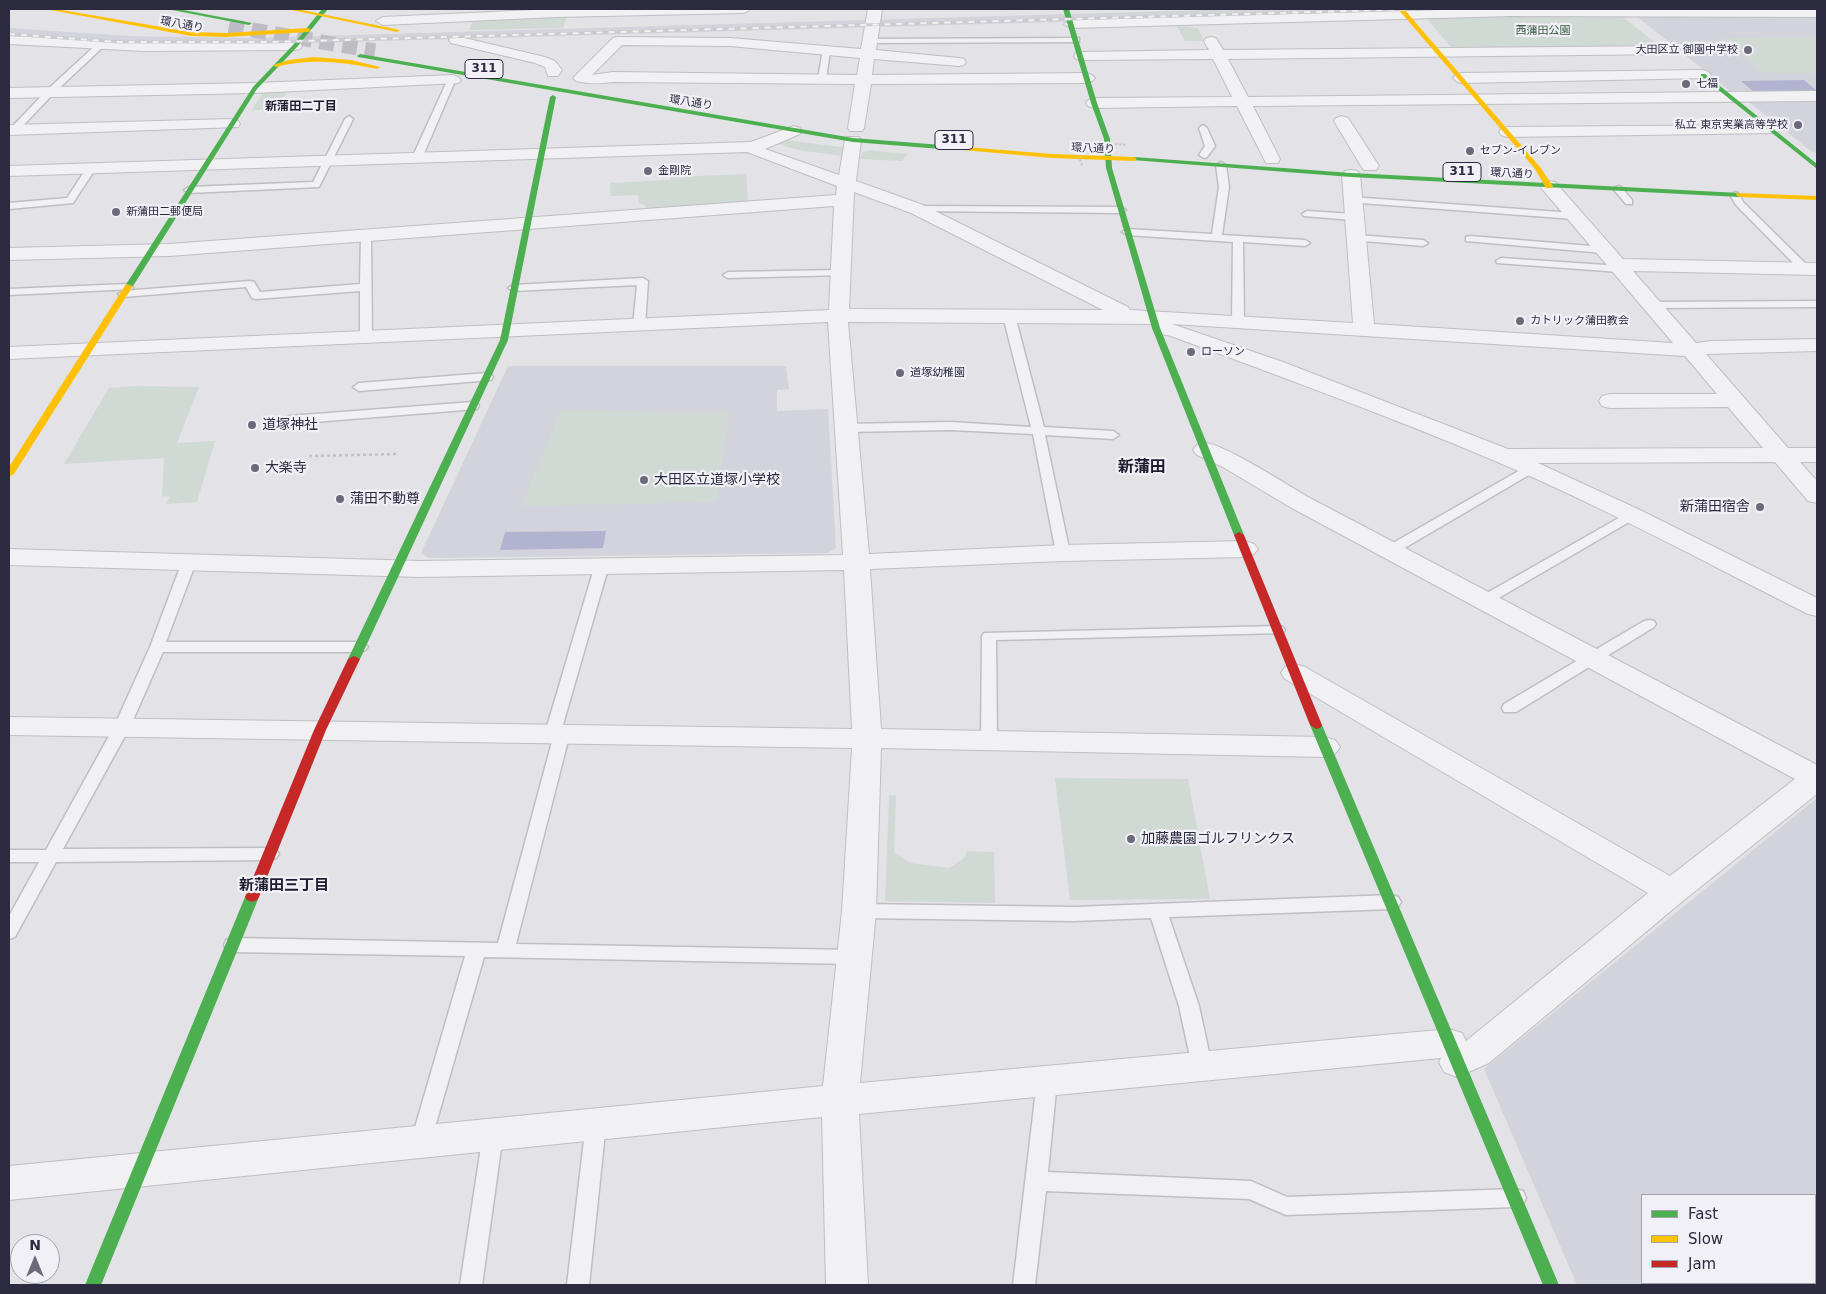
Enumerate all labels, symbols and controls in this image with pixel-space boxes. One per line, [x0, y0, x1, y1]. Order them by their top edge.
street label: 環八通り [159, 15, 205, 35]
park label: 西蒲田公園 [1516, 24, 1570, 38]
place label: 大田区立 御園中学校 [1636, 43, 1738, 57]
marker: 大田区立 御園中学校 [1742, 44, 1754, 56]
road number: 311 [465, 60, 503, 78]
place label: 七福 [1696, 77, 1718, 91]
marker: 七福 [1680, 78, 1692, 90]
street label: 環八通り [668, 93, 714, 113]
district label: 新蒲田二丁目 [265, 100, 337, 114]
place label: 私立 東京実業高等学校 [1675, 118, 1788, 132]
marker: 私立 東京実業高等学校 [1792, 119, 1804, 131]
road number: 311 [935, 130, 973, 150]
street label: 環八通り [1071, 142, 1115, 156]
place label: セブン-イレブン [1480, 144, 1561, 158]
marker: セブン-イレブン [1464, 145, 1476, 157]
road number: 311 [1443, 162, 1481, 182]
place label: 金剛院 [658, 164, 691, 178]
marker: 金剛院 [642, 165, 654, 177]
street label: 環八通り [1490, 166, 1534, 182]
place label: 新蒲田二郵便局 [126, 205, 203, 219]
marker: 新蒲田二郵便局 [110, 206, 122, 218]
place label: カトリック蒲田教会 [1530, 314, 1629, 328]
marker: カトリック蒲田教会 [1514, 315, 1526, 327]
place label: ローソン [1201, 345, 1245, 359]
marker: ローソン [1185, 346, 1197, 358]
place label: 道塚幼稚園 [910, 366, 965, 380]
marker: 道塚幼稚園 [894, 367, 906, 379]
place label: 道塚神社 [262, 417, 318, 433]
marker: 道塚神社 [246, 419, 258, 431]
district label: 新蒲田 [1118, 458, 1166, 478]
place label: 大楽寺 [265, 460, 307, 476]
marker: 大楽寺 [249, 462, 261, 474]
place label: 大田区立道塚小学校 [654, 472, 780, 488]
marker: 大田区立道塚小学校 [638, 474, 650, 486]
place label: 蒲田不動尊 [350, 491, 420, 507]
marker: 蒲田不動尊 [334, 493, 346, 505]
place label: 新蒲田宿舎 [1680, 499, 1750, 515]
marker: 新蒲田宿舎 [1754, 501, 1766, 513]
place label: 加藤農園ゴルフリンクス [1141, 831, 1295, 847]
marker: 加藤農園ゴルフリンクス [1125, 833, 1137, 845]
district label: 新蒲田三丁目 [239, 877, 329, 895]
legend [1641, 1194, 1816, 1284]
text: Fast [1688, 1205, 1718, 1223]
text: Slow [1688, 1230, 1723, 1248]
north arrow [10, 1234, 60, 1284]
text: N [29, 1237, 41, 1253]
text: Jam [1688, 1255, 1716, 1273]

